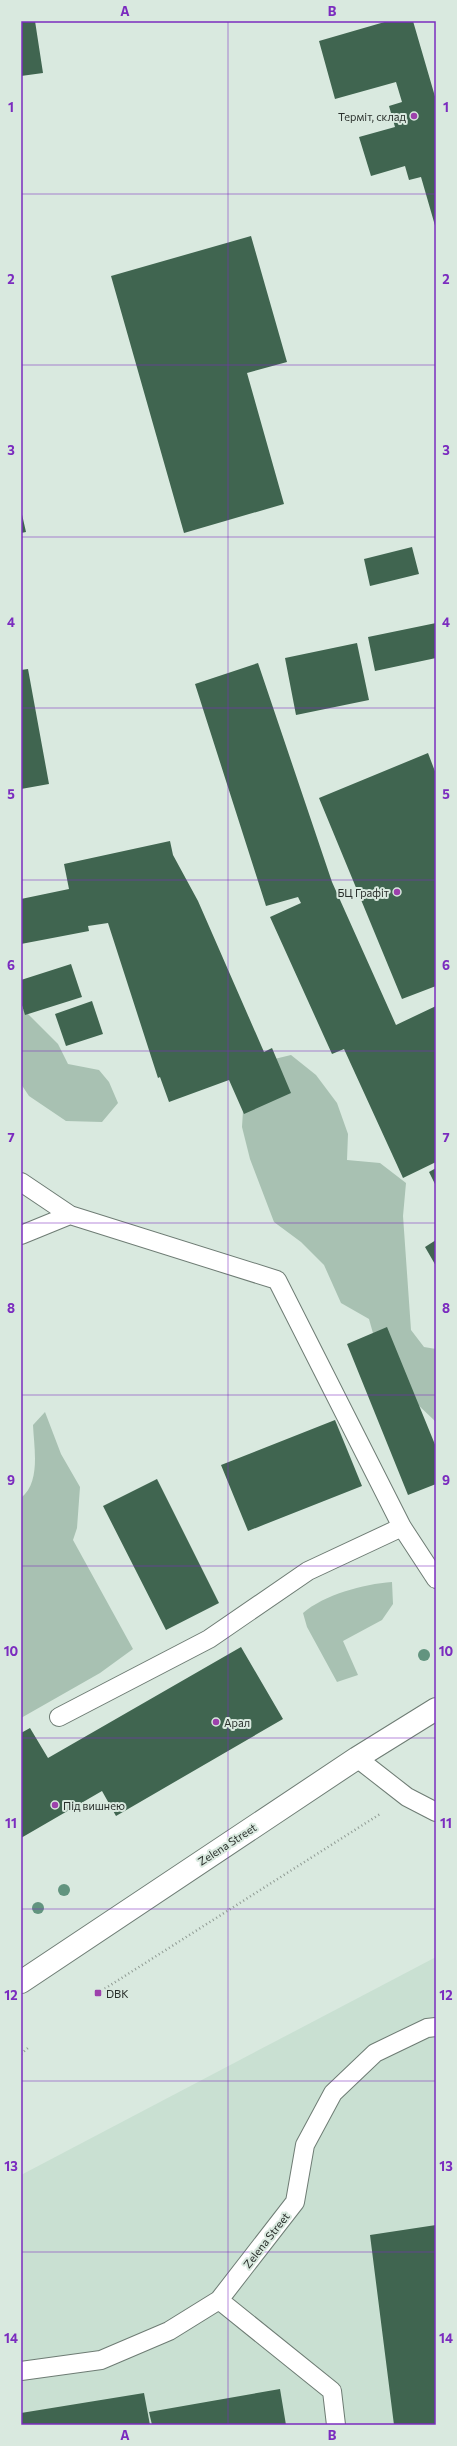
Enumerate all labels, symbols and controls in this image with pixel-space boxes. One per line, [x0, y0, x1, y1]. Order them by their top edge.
text: A [120, 3, 130, 19]
text: B [328, 3, 337, 19]
text: 1 [8, 99, 14, 115]
text: 1 [443, 99, 449, 115]
place label: Терміт, склад [338, 110, 407, 123]
marker: Терміт, склад [409, 111, 419, 121]
text: 2 [7, 271, 15, 287]
text: 2 [442, 271, 450, 287]
text: 3 [7, 442, 15, 458]
text: 3 [442, 442, 450, 458]
text: 4 [7, 614, 15, 630]
text: 4 [442, 614, 450, 630]
text: 5 [7, 786, 15, 802]
text: 5 [442, 786, 450, 802]
place label: БЦ Графіт [337, 886, 389, 899]
marker: БЦ Графіт [392, 887, 402, 897]
text: 6 [7, 957, 15, 973]
text: 6 [442, 957, 450, 973]
text: 7 [7, 1129, 15, 1145]
text: 7 [442, 1129, 450, 1145]
text: 8 [7, 1300, 15, 1316]
text: 8 [442, 1300, 450, 1316]
text: 9 [7, 1472, 15, 1488]
text: 9 [442, 1472, 450, 1488]
text: 10 [4, 1643, 19, 1659]
text: 10 [439, 1643, 454, 1659]
place label: Арал [224, 1716, 250, 1729]
marker: Арал [211, 1717, 221, 1727]
place label: Під вишнею [63, 1799, 125, 1812]
marker: Під вишнею [50, 1800, 60, 1810]
text: 11 [5, 1815, 17, 1831]
text: 11 [440, 1815, 452, 1831]
street label: Zelena Street [195, 1820, 259, 1868]
text: 12 [4, 1987, 18, 2003]
place label: DBK [106, 1987, 129, 2000]
text: 12 [439, 1987, 453, 2003]
marker: DBK [93, 1988, 103, 1998]
text: 13 [4, 2158, 18, 2174]
text: 13 [439, 2158, 453, 2174]
street label: Zelena Street [240, 2209, 292, 2270]
text: 14 [4, 2330, 18, 2346]
text: 14 [439, 2330, 453, 2346]
text: A [120, 2427, 130, 2443]
text: B [328, 2427, 337, 2443]

